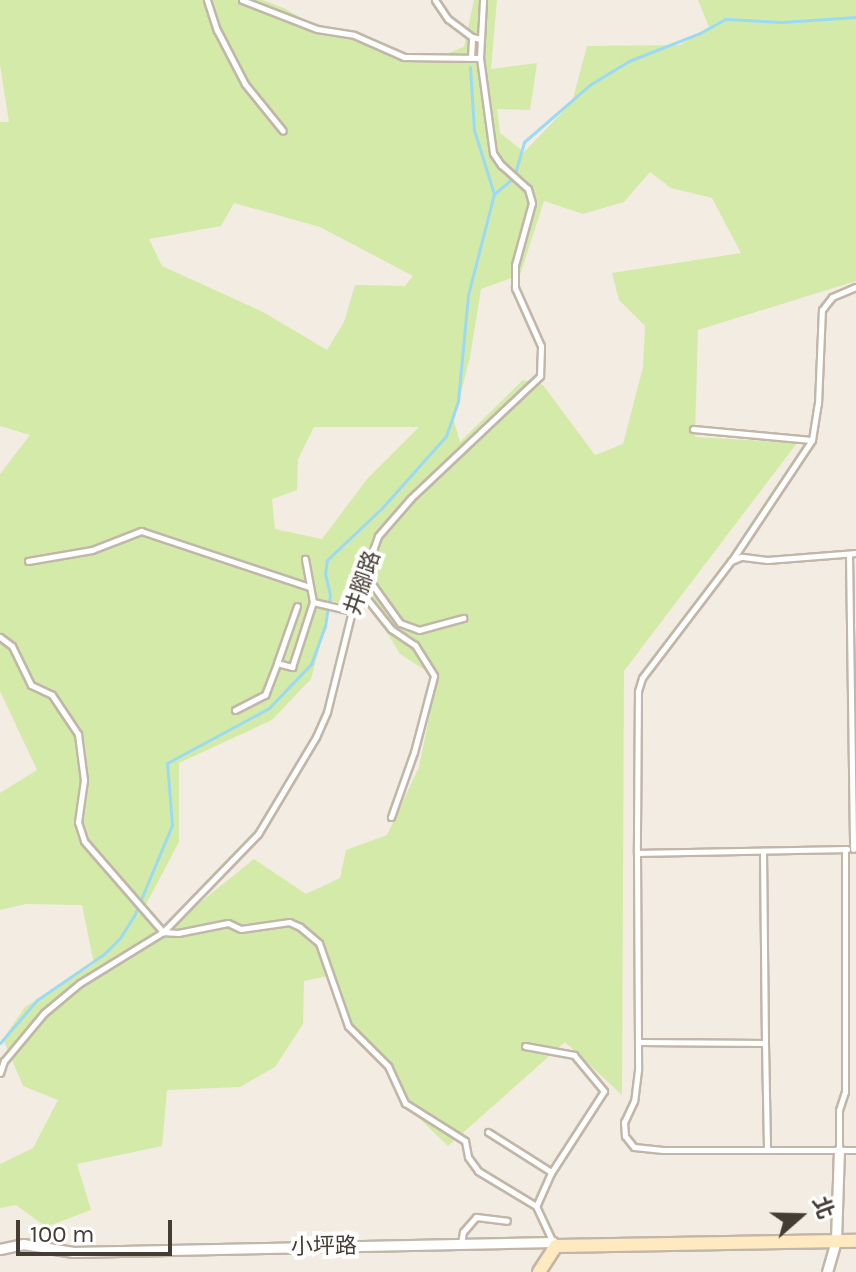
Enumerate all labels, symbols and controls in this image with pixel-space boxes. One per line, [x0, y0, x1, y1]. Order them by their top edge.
street label: 井腳路 [340, 548, 386, 618]
north arrow [760, 1176, 840, 1256]
text: 北 [807, 1193, 839, 1223]
scale bar [20, 1204, 176, 1254]
text: 100 m [30, 1220, 95, 1248]
street label: 小坪路 [291, 1233, 357, 1261]

